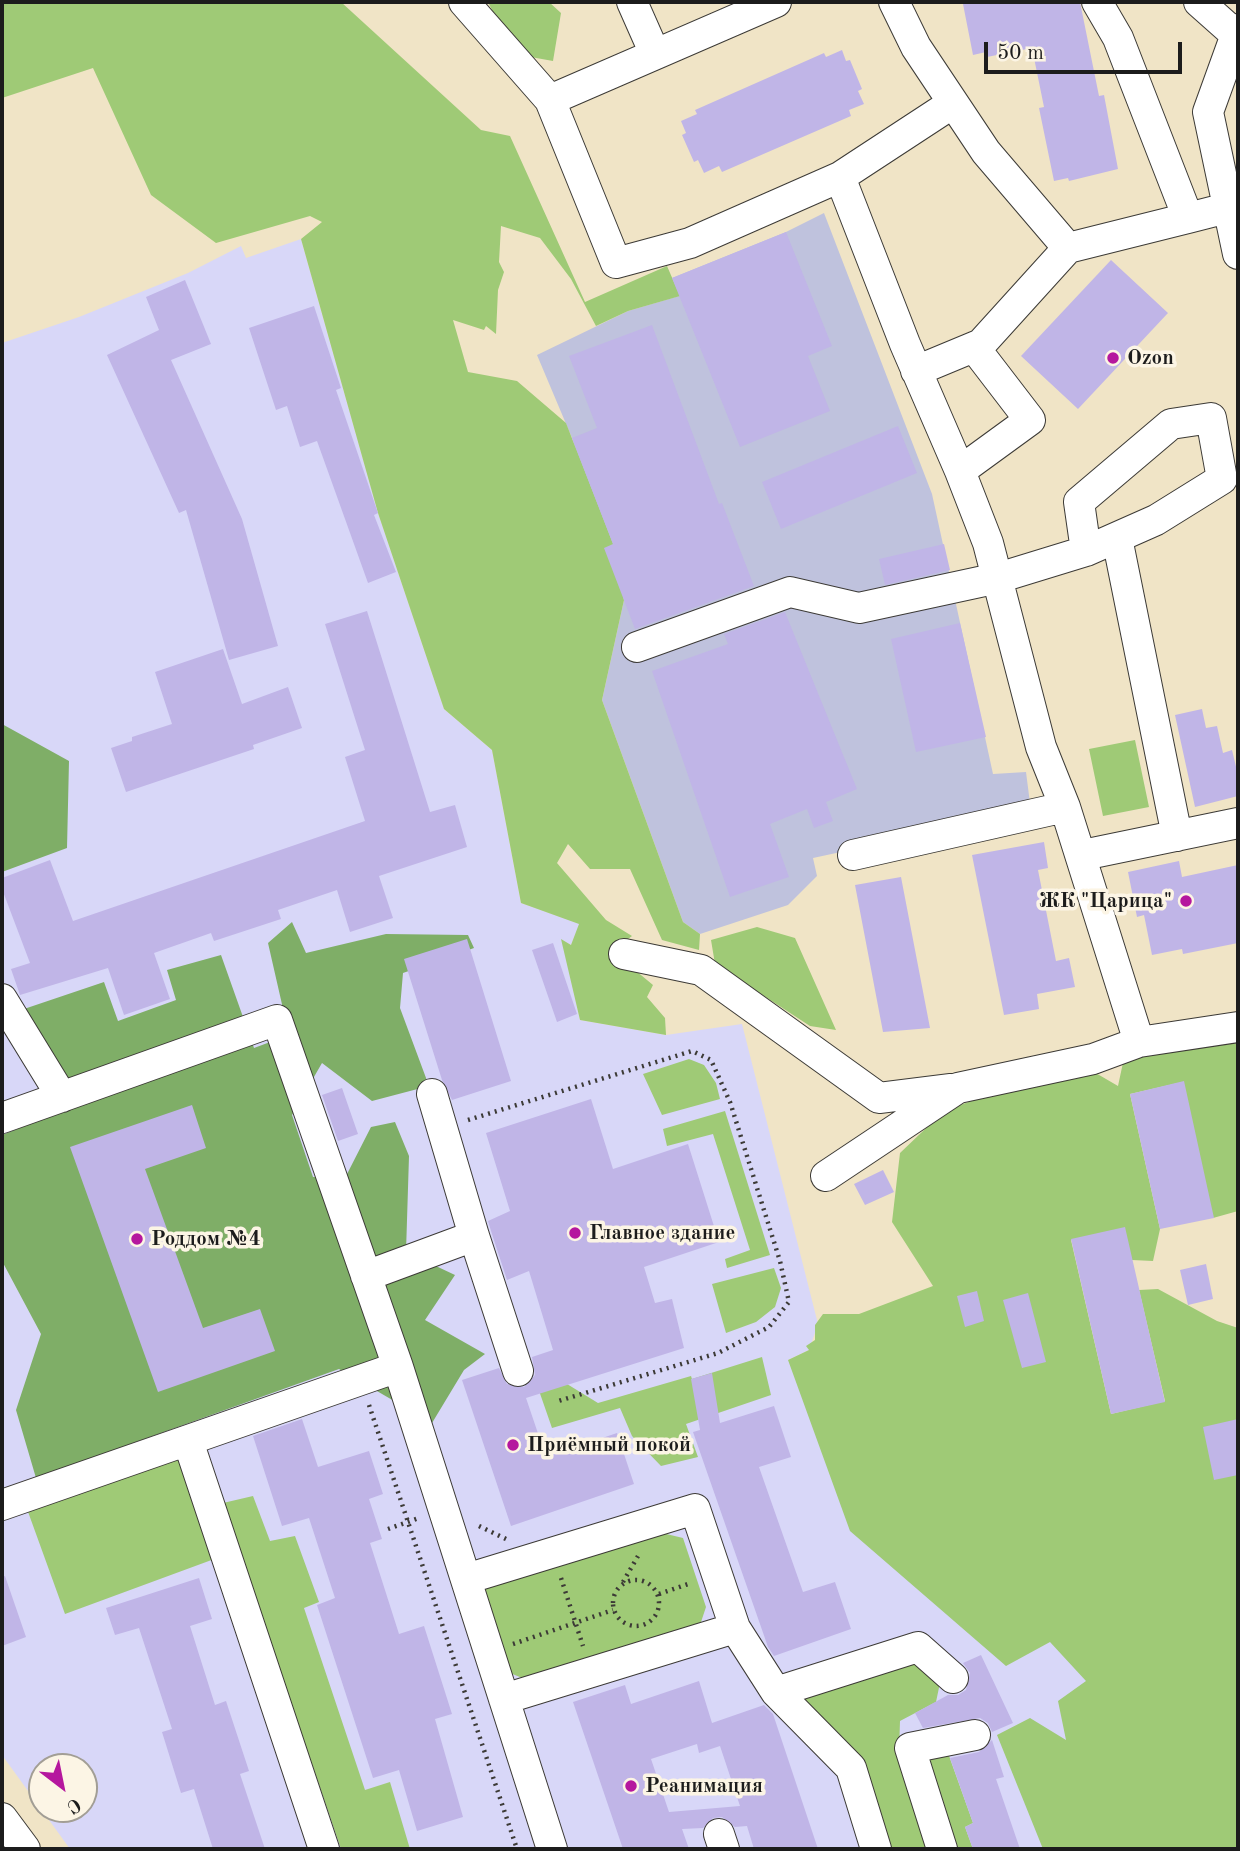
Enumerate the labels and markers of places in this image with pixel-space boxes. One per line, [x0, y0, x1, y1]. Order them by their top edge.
place label: Ozon [1127, 345, 1174, 371]
marker: Ozon [1105, 350, 1121, 366]
place label: ЖК "Царица" [1039, 888, 1172, 914]
marker: ЖК "Царица" [1178, 893, 1194, 909]
place label: Главное здание [589, 1220, 735, 1246]
marker: Главное здание [567, 1225, 583, 1241]
place label: Роддом №4 [151, 1226, 261, 1252]
marker: Роддом №4 [129, 1231, 145, 1247]
place label: Приёмный покой [527, 1432, 691, 1458]
marker: Приёмный покой [505, 1437, 521, 1453]
place label: Реанимация [645, 1773, 763, 1799]
marker: Реанимация [623, 1778, 639, 1794]

